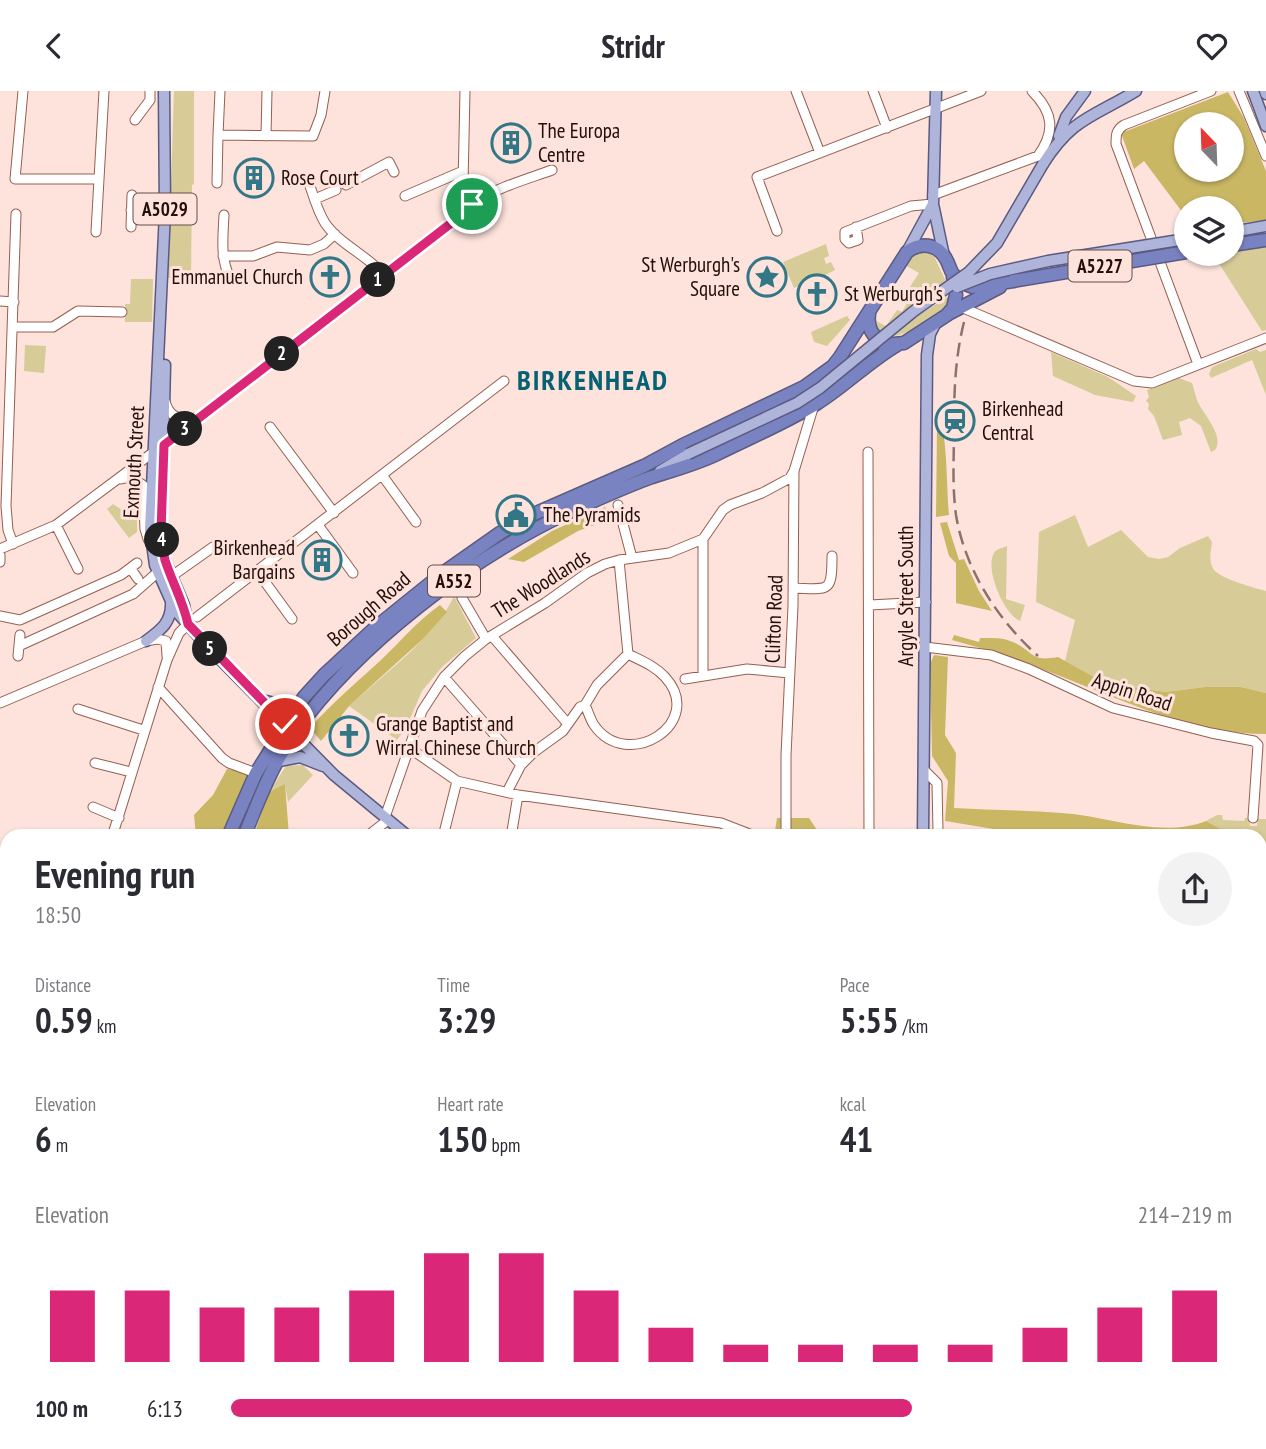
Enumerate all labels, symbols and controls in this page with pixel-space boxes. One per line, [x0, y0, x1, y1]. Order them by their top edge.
text: Stridr [601, 25, 665, 67]
icon: back [35, 27, 73, 65]
icon: heart [1193, 27, 1231, 65]
north arrow [1174, 112, 1244, 182]
map controls [1174, 112, 1244, 266]
place label: The Europa Centre [538, 117, 620, 168]
building icon: The Europa Centre [490, 122, 532, 164]
building icon: Rose Court [233, 157, 275, 199]
place label: Rose Court [281, 164, 359, 191]
pin [442, 174, 502, 234]
icon: arrive [453, 185, 491, 223]
road number: A5029 [134, 193, 196, 225]
button: layers [1174, 196, 1244, 266]
place label: St Werburgh's Square [641, 251, 740, 302]
road number: A5227 [1068, 251, 1132, 281]
church icon: Emmanuel Church [309, 256, 351, 298]
place icon: St Werburgh's Square [746, 256, 788, 298]
place label: Emmanuel Church [171, 263, 303, 290]
pin: 1 [360, 263, 396, 297]
text: 1 [373, 267, 382, 291]
church icon: St Werburgh's [796, 273, 838, 315]
place label: St Werburgh's [844, 280, 943, 307]
pin: 2 [264, 337, 300, 371]
text: 2 [277, 341, 286, 365]
district label: BIRKENHEAD [517, 361, 669, 398]
place label: Birkenhead Central [982, 395, 1063, 446]
station icon: Birkenhead Central [934, 400, 976, 442]
street label: Exmouth Street [117, 405, 150, 519]
pin: 3 [168, 411, 202, 447]
text: 3 [180, 416, 189, 440]
public building icon: The Pyramids [495, 494, 537, 536]
place label: The Pyramids [543, 501, 641, 528]
pin: 4 [144, 523, 180, 557]
street label: Argyle Street South [892, 526, 919, 666]
text: 4 [157, 527, 166, 551]
place label: Birkenhead Bargains [214, 534, 295, 585]
building icon: Birkenhead Bargains [301, 539, 343, 581]
street label: The Woodlands [487, 543, 595, 624]
street label: Borough Road [322, 565, 416, 652]
road number: A552 [428, 566, 480, 596]
street label: Clifton Road [758, 574, 789, 664]
pin: 5 [192, 631, 228, 667]
text: 5 [205, 636, 214, 660]
street label: Appin Road [1089, 666, 1175, 717]
pin [255, 694, 315, 754]
icon: check [266, 705, 304, 743]
place label: Grange Baptist and Wirral Chinese Church [376, 710, 536, 761]
church icon: Grange Baptist and Wirral Chinese Church [328, 715, 370, 757]
text: Evening run [35, 849, 195, 898]
button: share [1158, 852, 1232, 926]
text: 18:50 [35, 900, 81, 929]
text: Distance [35, 973, 91, 997]
text: Time [437, 973, 470, 997]
text: Pace [840, 973, 870, 997]
text: 0.59 [35, 997, 93, 1043]
text: 3:29 [437, 997, 496, 1043]
text: 5:55 [840, 997, 899, 1043]
text: km [93, 1014, 116, 1038]
text: /km [899, 1014, 928, 1038]
text: Elevation [35, 1092, 96, 1116]
text: Heart rate [437, 1092, 504, 1116]
text: kcal [840, 1092, 866, 1116]
text: 6 [35, 1116, 52, 1162]
text: 150 [437, 1116, 488, 1162]
text: 41 [840, 1116, 873, 1162]
text: m [52, 1133, 68, 1157]
text: bpm [488, 1133, 520, 1157]
text: Elevation [35, 1200, 109, 1229]
text: 214–219 m [1138, 1200, 1232, 1229]
text: 100 m [35, 1394, 88, 1423]
text: 6:13 [147, 1394, 183, 1423]

